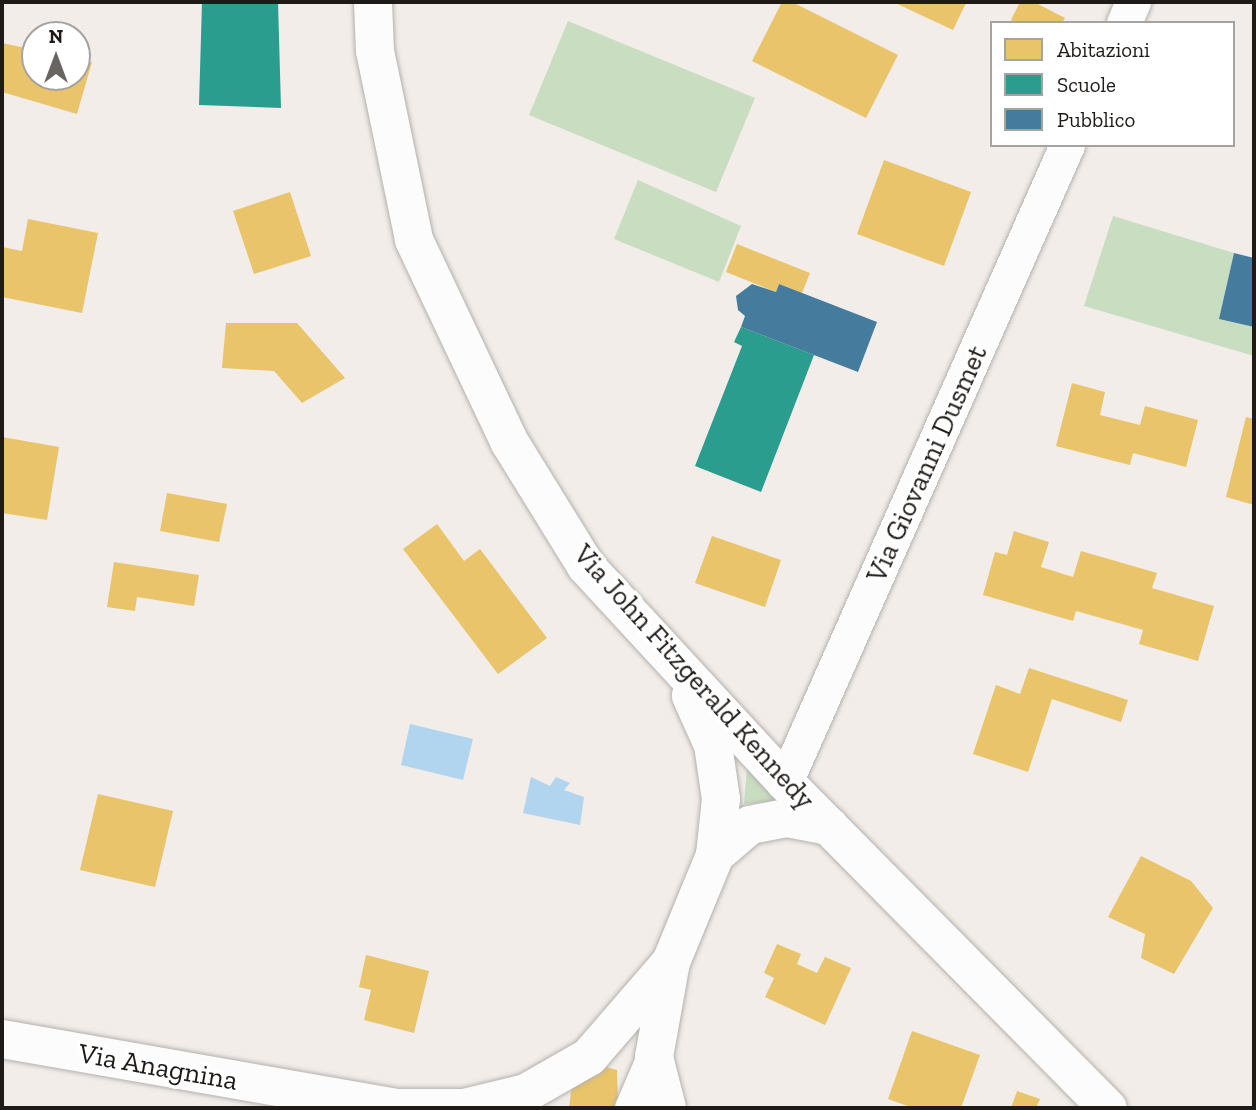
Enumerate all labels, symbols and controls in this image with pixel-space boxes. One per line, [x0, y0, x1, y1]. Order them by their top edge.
north arrow [21, 21, 91, 91]
legend [990, 21, 1235, 147]
text: N [49, 25, 63, 48]
text: Abitazioni [1057, 37, 1150, 62]
text: Scuole [1057, 72, 1116, 97]
text: Pubblico [1057, 107, 1135, 132]
street label: Via Giovanni Dusmet [860, 340, 994, 588]
street label: Via John Fitzgerald Kennedy [566, 538, 822, 816]
street label: Via Anagnina [75, 1036, 241, 1098]

